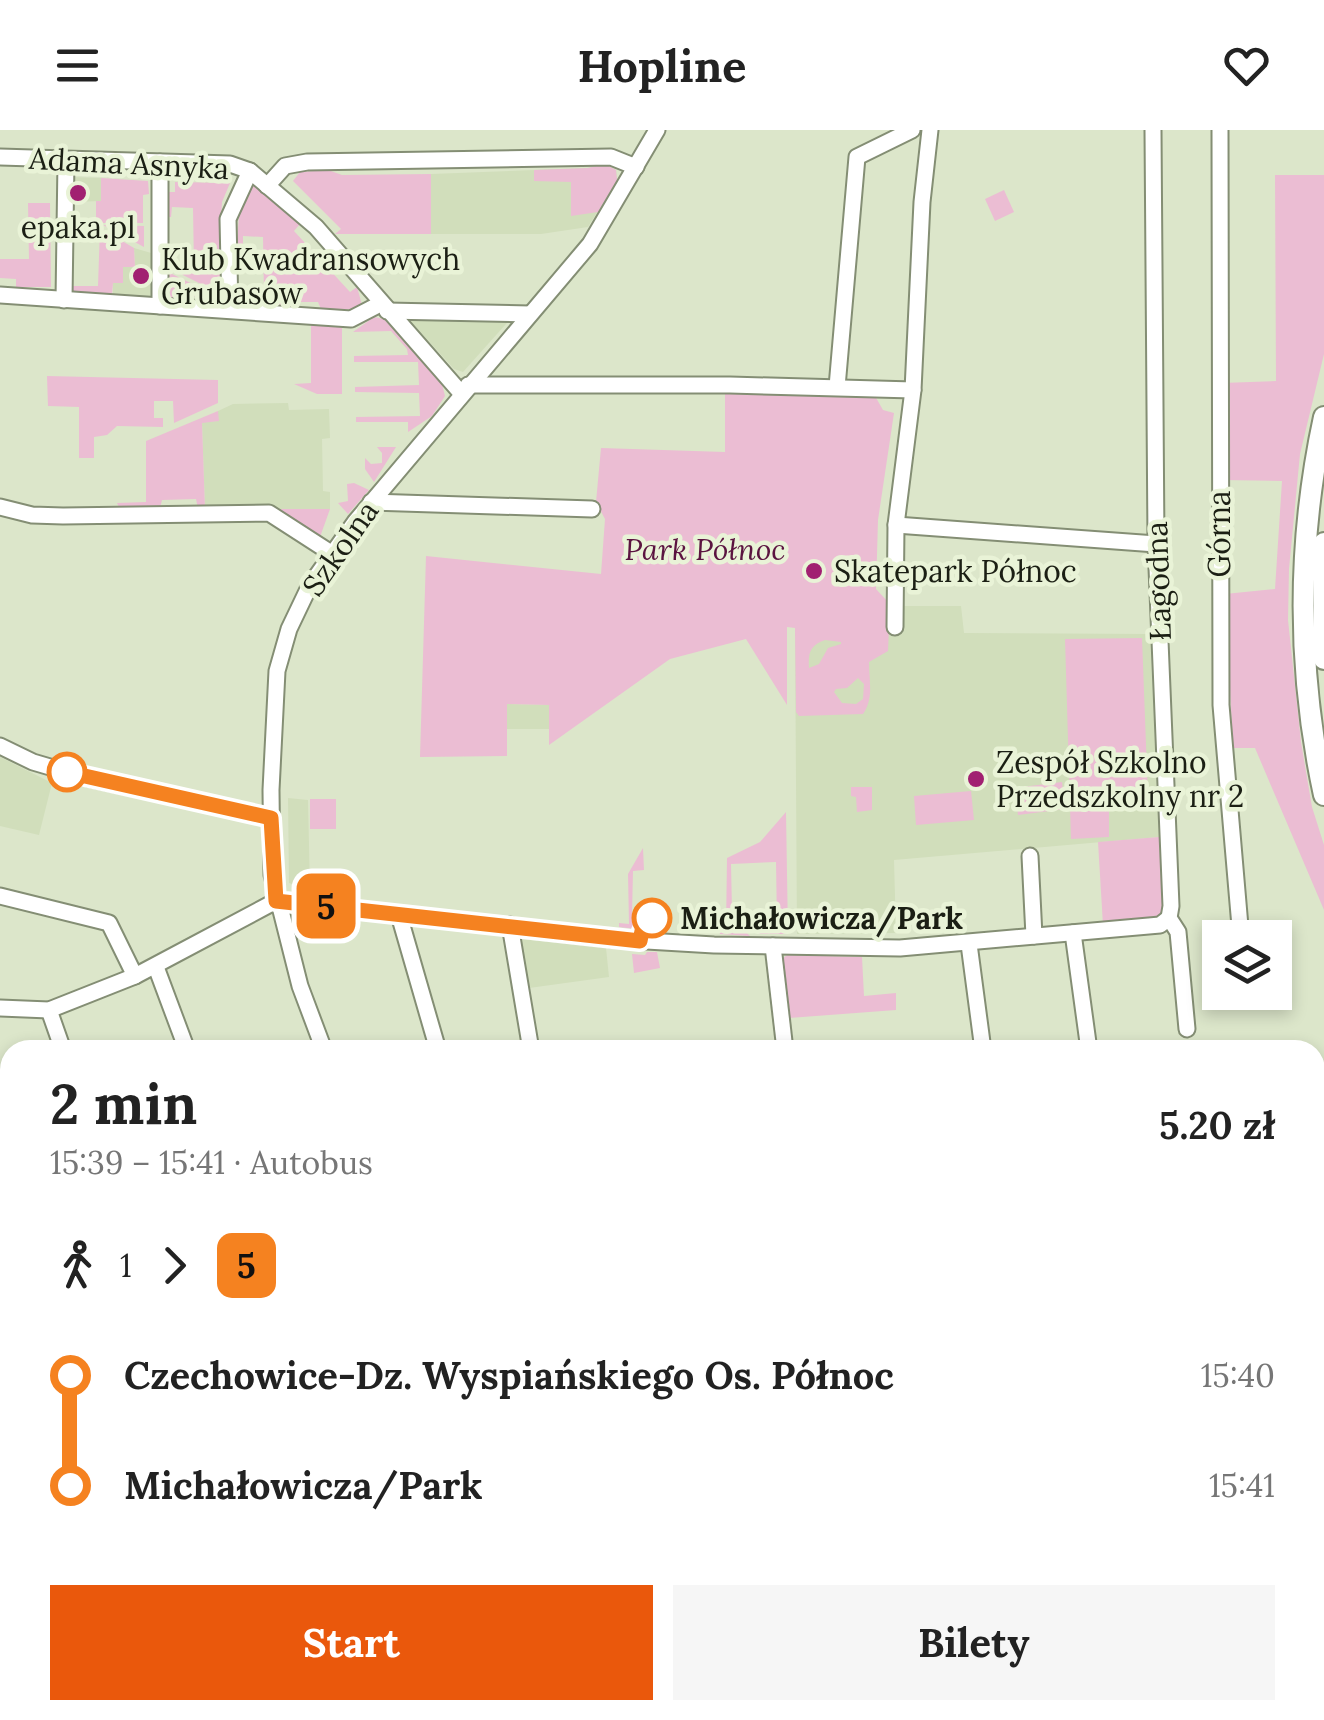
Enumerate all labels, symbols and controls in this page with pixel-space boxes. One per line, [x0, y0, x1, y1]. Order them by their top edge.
text: Hopline [577, 37, 747, 94]
icon: menu [50, 38, 105, 93]
icon: heart [1219, 38, 1274, 93]
street label: Adama Asnyka [27, 139, 230, 188]
marker: epaka.pl [67, 182, 89, 204]
place label: epaka.pl [21, 208, 135, 246]
place label: Klub Kwadransowych Grubasów [161, 240, 460, 312]
marker: Klub Kwadransowych Grubasów [130, 265, 152, 287]
street label: Górna [1200, 490, 1238, 578]
street label: Szkolna [294, 493, 386, 603]
street label: Łagodna [1137, 521, 1180, 641]
park label: Park Północ [625, 530, 785, 568]
place label: Skatepark Północ [834, 552, 1077, 590]
marker: Skatepark Północ [803, 560, 825, 582]
place label: Zespół Szkolno Przedszkolny nr 2 [996, 743, 1244, 816]
unlabelled marker [48, 753, 86, 791]
marker: Zespół Szkolno Przedszkolny nr 2 [965, 768, 987, 790]
line badge: 5 [294, 874, 358, 938]
text: 5 [317, 884, 335, 929]
marker: Michałowicza/Park [633, 899, 671, 937]
place label: Michałowicza/Park [680, 899, 963, 938]
map controls [1202, 920, 1292, 1010]
button: layers [1202, 920, 1292, 1010]
text: 2 min [50, 1069, 197, 1139]
text: 5.20 zł [1159, 1101, 1275, 1149]
text: 15:39 – 15:41 · Autobus [50, 1142, 373, 1183]
icon: walk [50, 1238, 105, 1293]
icon: forward [147, 1238, 202, 1293]
text: 5 [237, 1243, 256, 1288]
text: 1 [120, 1245, 132, 1286]
text: Czechowice-Dz. Wyspiańskiego Os. Północ [124, 1351, 894, 1399]
text: 15:40 [1201, 1355, 1275, 1396]
text: Michałowicza/Park [124, 1461, 483, 1509]
text: 15:41 [1209, 1465, 1275, 1506]
button: Start [50, 1585, 653, 1700]
button: Bilety [673, 1585, 1275, 1700]

